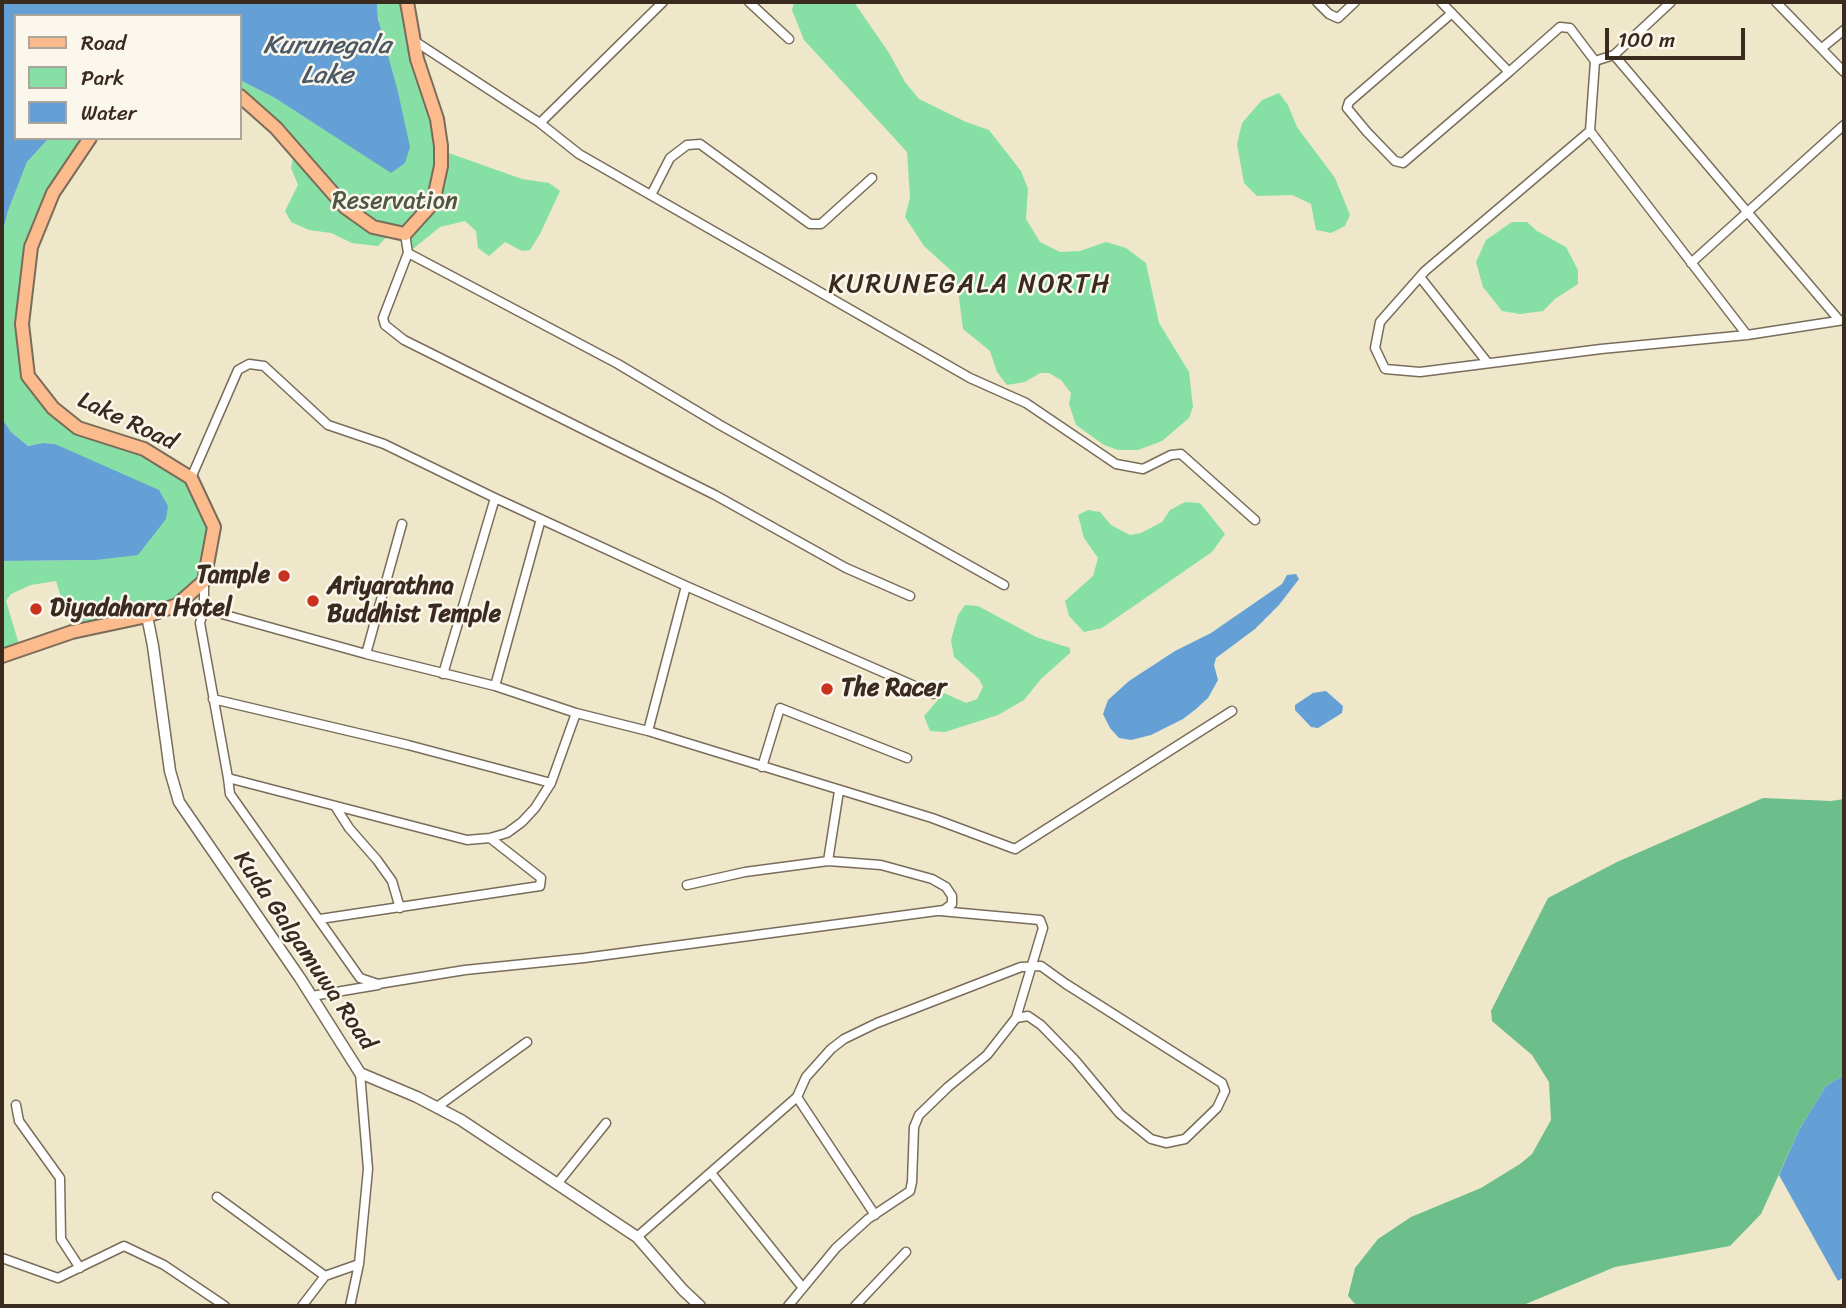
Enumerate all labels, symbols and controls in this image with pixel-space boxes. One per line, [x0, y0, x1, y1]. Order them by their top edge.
legend [14, 14, 242, 140]
scale bar [1608, 14, 1748, 58]
text: 100 m [1618, 21, 1675, 59]
text: Road [81, 24, 126, 62]
water label: Kurunegala Lake [263, 30, 391, 92]
text: Park [81, 59, 124, 97]
text: Water [81, 94, 136, 132]
park label: Reservation [332, 188, 458, 216]
district label: KURUNEGALA NORTH [831, 269, 1109, 301]
street label: Lake Road [73, 387, 181, 457]
place label: Tample [196, 562, 270, 590]
marker: Tample [276, 568, 292, 584]
place label: Ariyarathna Buddhist Temple [327, 573, 501, 629]
marker: Ariyarathna Buddhist Temple [305, 593, 321, 609]
place label: Diyadahara Hotel [50, 595, 232, 623]
marker: Diyadahara Hotel [28, 601, 44, 617]
place label: The Racer [841, 675, 946, 703]
marker: The Racer [819, 681, 835, 697]
street label: Kuda Galgamuwa Road [227, 846, 381, 1056]

